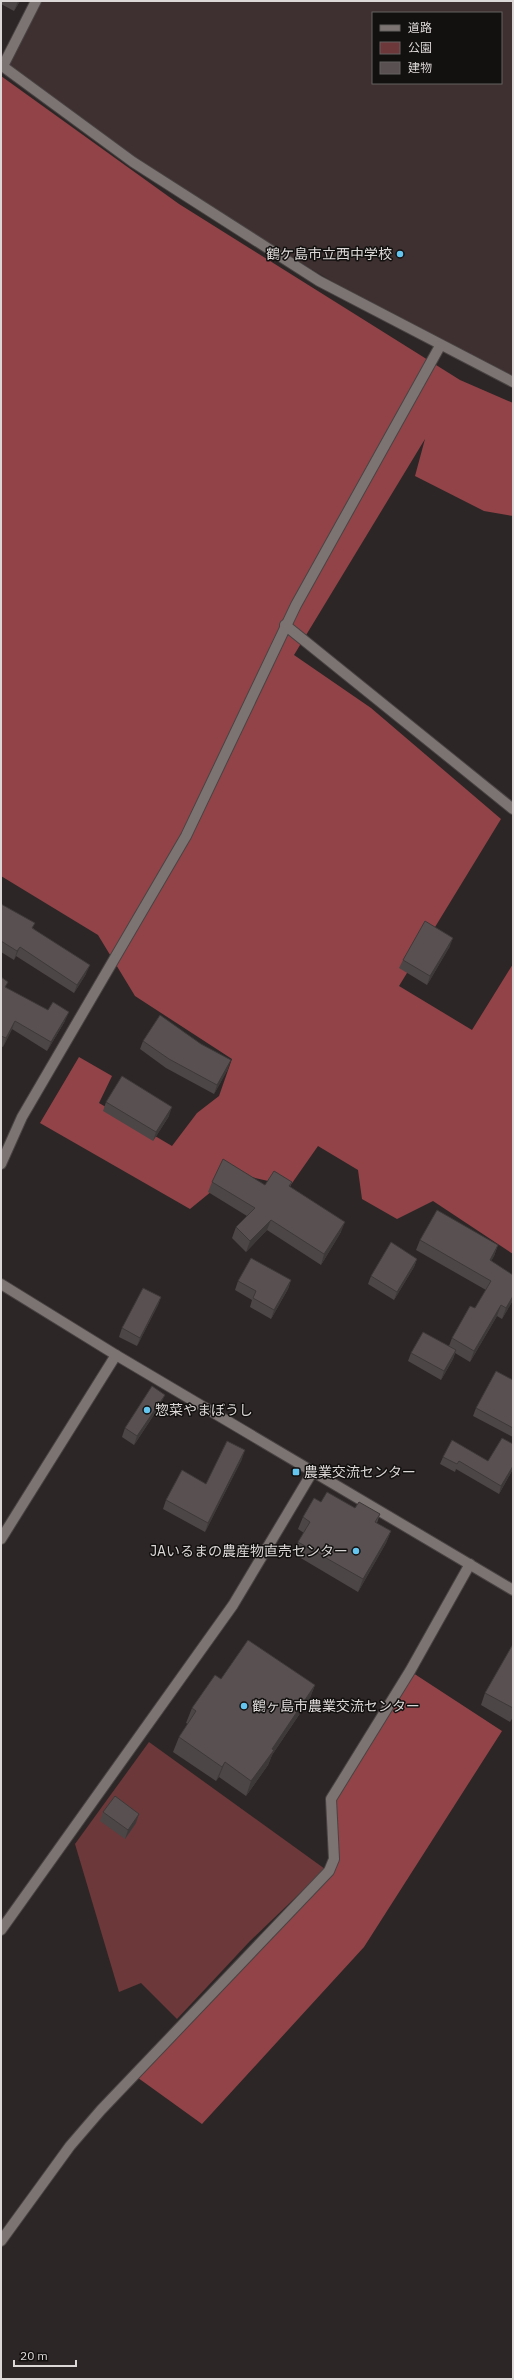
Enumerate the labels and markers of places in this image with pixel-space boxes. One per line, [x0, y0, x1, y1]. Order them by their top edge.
place label: 鶴ケ島市立西中学校 [266, 245, 392, 263]
marker: 鶴ケ島市立西中学校 [395, 249, 405, 259]
place label: 惣菜やまぼうし [155, 1401, 253, 1419]
marker: 惣菜やまぼうし [142, 1405, 152, 1415]
place label: 農業交流センター [304, 1463, 416, 1481]
marker: 農業交流センター [291, 1467, 301, 1477]
place label: JAいるまの農産物直売センター [150, 1542, 348, 1560]
marker: JAいるまの農産物直売センター [351, 1546, 361, 1556]
place label: 鶴ヶ島市農業交流センター [252, 1697, 420, 1715]
marker: 鶴ヶ島市農業交流センター [239, 1701, 249, 1711]

